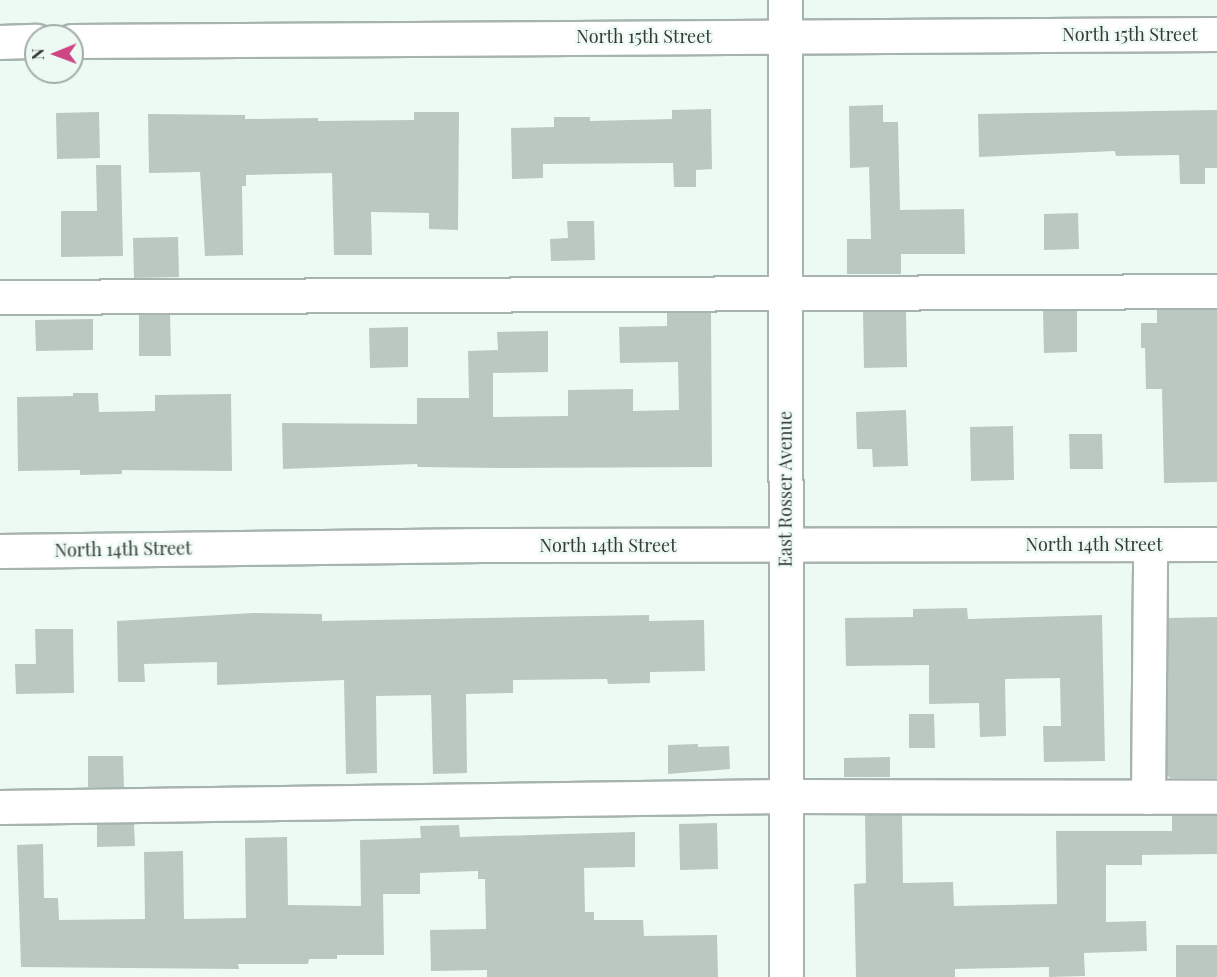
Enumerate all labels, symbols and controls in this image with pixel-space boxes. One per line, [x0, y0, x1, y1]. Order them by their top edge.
street label: North 15th Street [1062, 23, 1198, 45]
north arrow [24, 24, 84, 84]
street label: North 15th Street [576, 25, 712, 47]
text: N [27, 48, 48, 60]
street label: East Rosser Avenue [774, 410, 796, 568]
street label: North 14th Street [1025, 533, 1163, 555]
street label: North 14th Street [539, 534, 677, 556]
street label: North 14th Street [54, 537, 192, 561]

